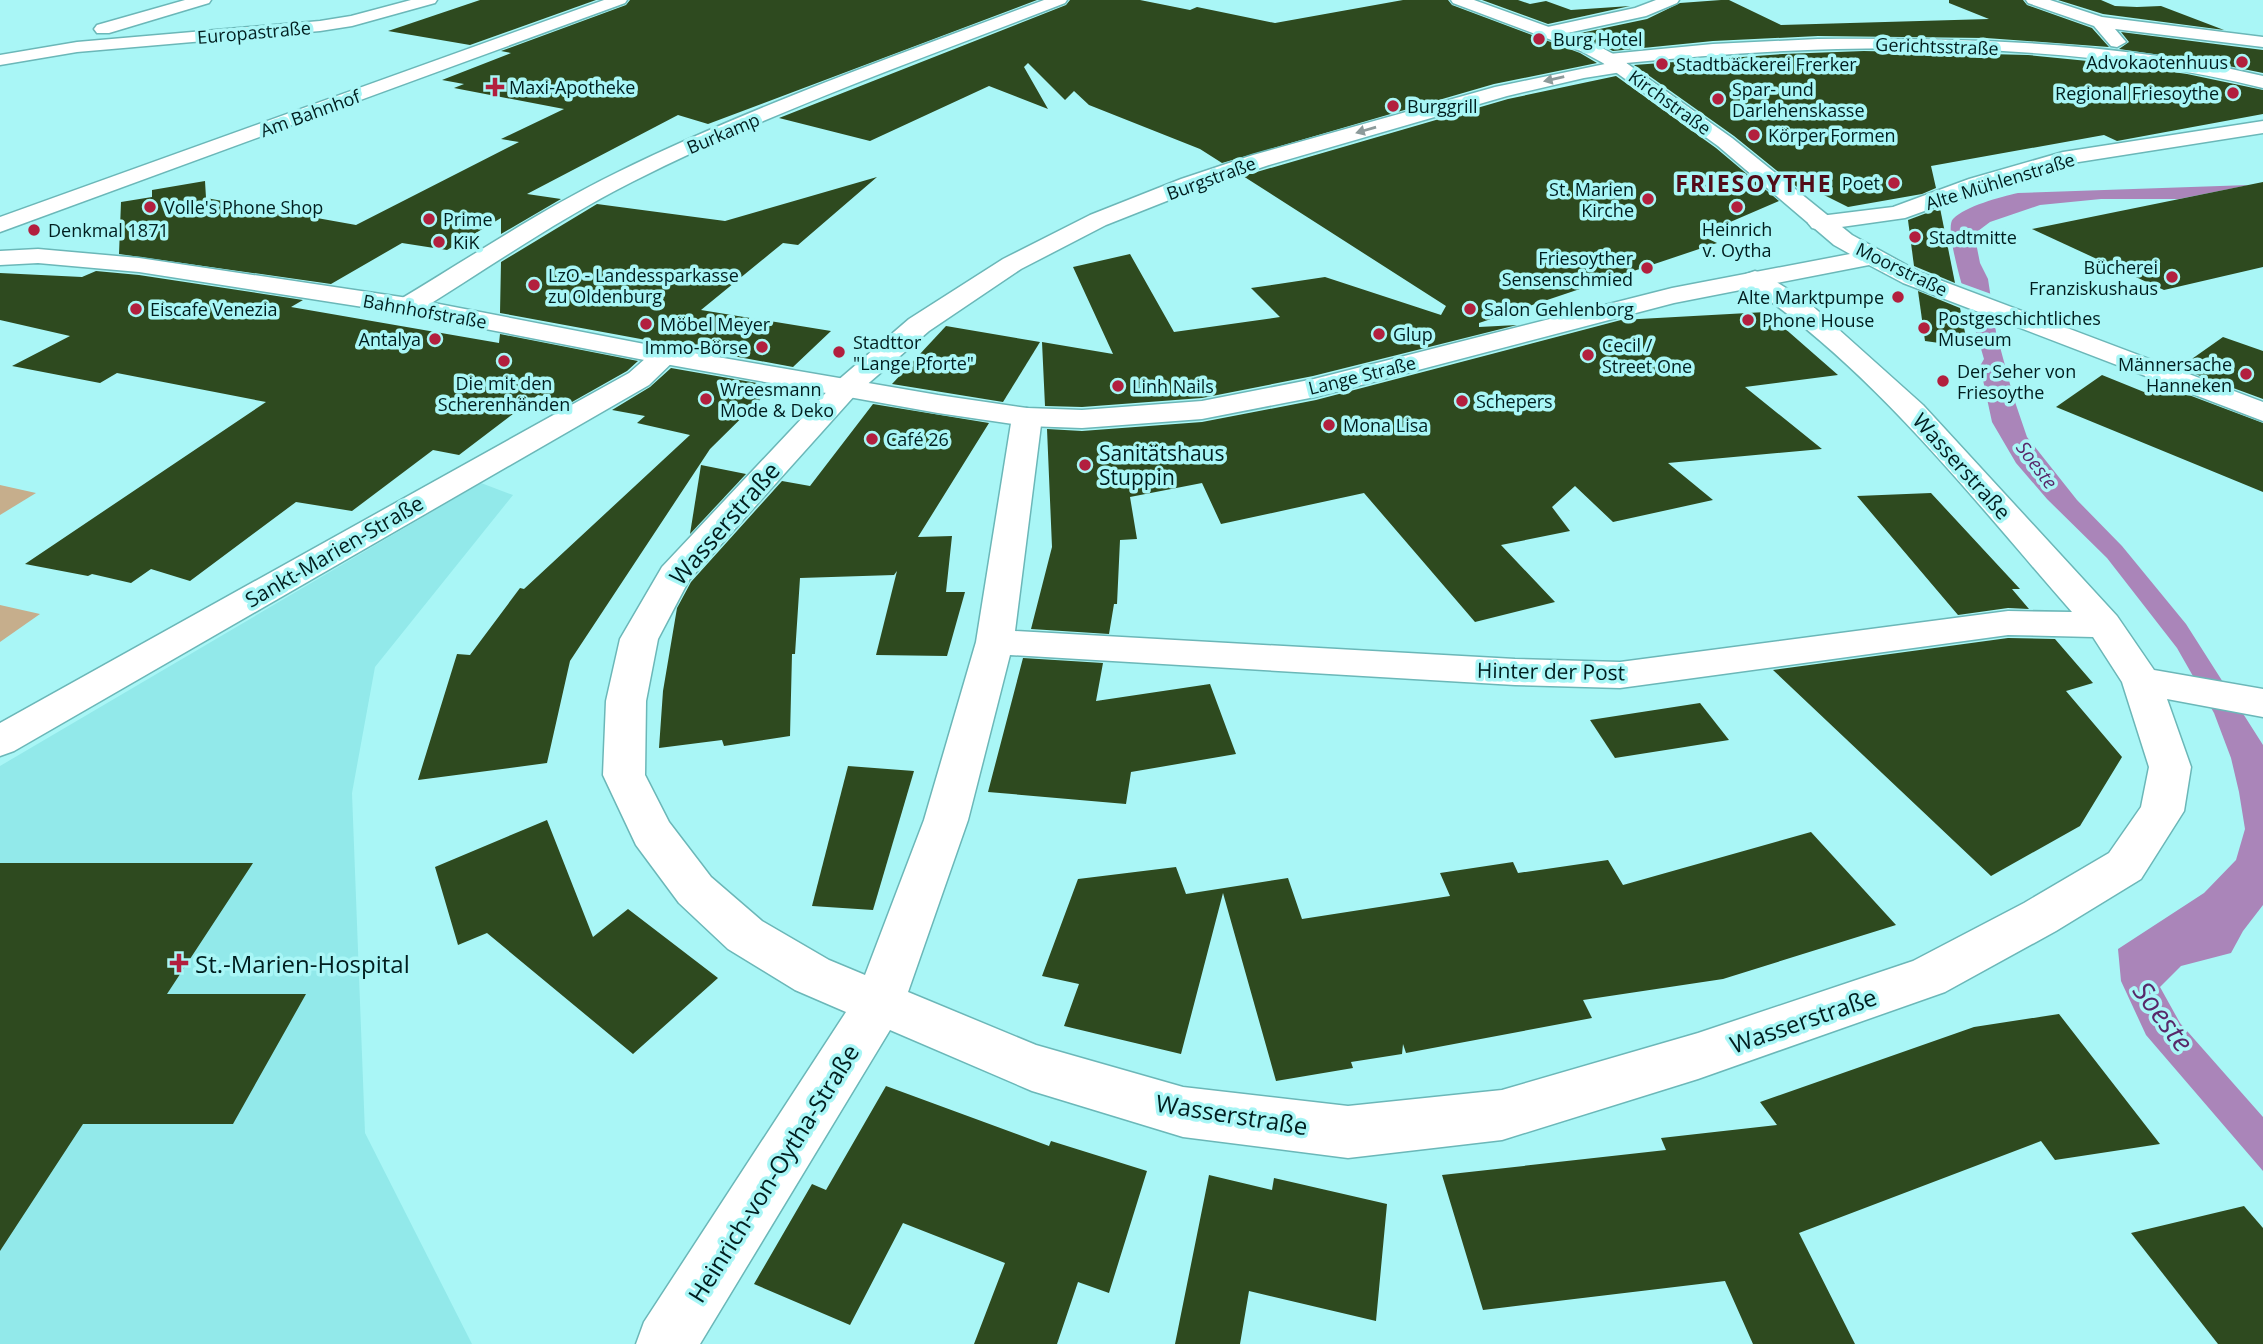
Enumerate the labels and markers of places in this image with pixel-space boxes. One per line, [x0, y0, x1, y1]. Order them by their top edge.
place label: Burg Hotel [1553, 27, 1643, 51]
marker: Burg Hotel [1531, 31, 1547, 47]
place label: Advokaotenhuus [2086, 50, 2228, 74]
place label: Stadtbäckerei Frerker [1676, 52, 1857, 76]
marker: Advokaotenhuus [2234, 54, 2250, 70]
marker: Stadtbäckerei Frerker [1654, 56, 1670, 72]
place label: Maxi-Apotheke [509, 75, 635, 99]
place label: Spar- und Darlehenskasse [1732, 77, 1865, 122]
marker: Maxi-Apotheke [487, 79, 503, 95]
place label: Regional Friesoythe [2055, 81, 2219, 105]
marker: Regional Friesoythe [2225, 85, 2241, 101]
marker: Spar- und Darlehenskasse [1710, 91, 1726, 107]
place label: Burggrill [1407, 94, 1478, 118]
marker: Burggrill [1385, 98, 1401, 114]
place label: Körper Formen [1768, 123, 1896, 147]
marker: Körper Formen [1746, 127, 1762, 143]
place label: Poet [1842, 171, 1880, 195]
marker: Poet [1886, 175, 1902, 191]
place label: St. Marien Kirche [1549, 177, 1634, 222]
marker: St. Marien Kirche [1640, 191, 1656, 207]
place label: Volle's Phone Shop [164, 195, 323, 219]
marker: Volle's Phone Shop [142, 199, 158, 215]
marker: Heinrich v. Oytha [1729, 199, 1745, 215]
place label: Prime [443, 207, 493, 231]
marker: Prime [421, 211, 437, 227]
place label: Heinrich v. Oytha [1702, 217, 1772, 262]
place label: Denkmal 1871 [48, 218, 169, 242]
marker: Denkmal 1871 [26, 222, 42, 238]
place label: Stadtmitte [1929, 225, 2017, 249]
marker: Stadtmitte [1907, 229, 1923, 245]
place label: KiK [453, 230, 481, 254]
marker: KiK [431, 234, 447, 250]
place label: Friesoyther Sensenschmied [1502, 246, 1634, 291]
place label: Bücherei Franziskushaus [2029, 255, 2158, 300]
marker: Friesoyther Sensenschmied [1639, 260, 1655, 276]
place label: LzO - Landessparkasse zu Oldenburg [548, 263, 739, 308]
marker: Bücherei Franziskushaus [2164, 269, 2180, 285]
marker: LzO - Landessparkasse zu Oldenburg [526, 277, 542, 293]
place label: Alte Marktpumpe [1738, 285, 1884, 309]
marker: Alte Marktpumpe [1890, 289, 1906, 305]
place label: Eiscafe Venezia [150, 297, 278, 321]
place label: Salon Gehlenborg [1484, 297, 1634, 321]
marker: Eiscafe Venezia [128, 301, 144, 317]
marker: Salon Gehlenborg [1462, 301, 1478, 317]
place label: Postgeschichtliches Museum [1938, 306, 2101, 351]
place label: Phone House [1762, 308, 1874, 332]
place label: Möbel Meyer [660, 312, 771, 336]
marker: Phone House [1740, 312, 1756, 328]
marker: Möbel Meyer [638, 316, 654, 332]
marker: Postgeschichtliches Museum [1916, 320, 1932, 336]
place label: Glup [1393, 322, 1433, 346]
marker: Glup [1371, 326, 1387, 342]
place label: Antalya [359, 327, 421, 351]
place label: Stadttor "Lange Pforte" [853, 330, 974, 375]
marker: Antalya [427, 331, 443, 347]
place label: Cecil / Street One [1602, 333, 1692, 378]
place label: Immo-Börse [645, 335, 748, 359]
marker: Immo-Börse [754, 339, 770, 355]
marker: Stadttor "Lange Pforte" [831, 344, 847, 360]
marker: Cecil / Street One [1580, 347, 1596, 363]
place label: Männersache Hanneken [2118, 352, 2232, 397]
marker: Die mit den Scherenhänden [496, 353, 512, 369]
place label: Der Seher von Friesoythe [1957, 359, 2076, 404]
marker: Männersache Hanneken [2238, 366, 2254, 382]
place label: Die mit den Scherenhänden [438, 371, 570, 416]
marker: Der Seher von Friesoythe [1935, 373, 1951, 389]
place label: Linh Nails [1132, 374, 1214, 398]
place label: Wreesmann Mode & Deko [720, 377, 834, 422]
marker: Linh Nails [1110, 378, 1126, 394]
place label: Schepers [1476, 389, 1553, 413]
marker: Wreesmann Mode & Deko [698, 391, 714, 407]
marker: Schepers [1454, 393, 1470, 409]
place label: Mona Lisa [1343, 413, 1428, 437]
marker: Mona Lisa [1321, 417, 1337, 433]
place label: Café 26 [886, 427, 949, 451]
marker: Café 26 [864, 431, 880, 447]
place label: Sanitätshaus Stuppin [1099, 439, 1224, 491]
marker: Sanitätshaus Stuppin [1077, 457, 1093, 473]
place label: St.-Marien-Hospital [195, 947, 410, 980]
marker: St.-Marien-Hospital [169, 953, 189, 973]

